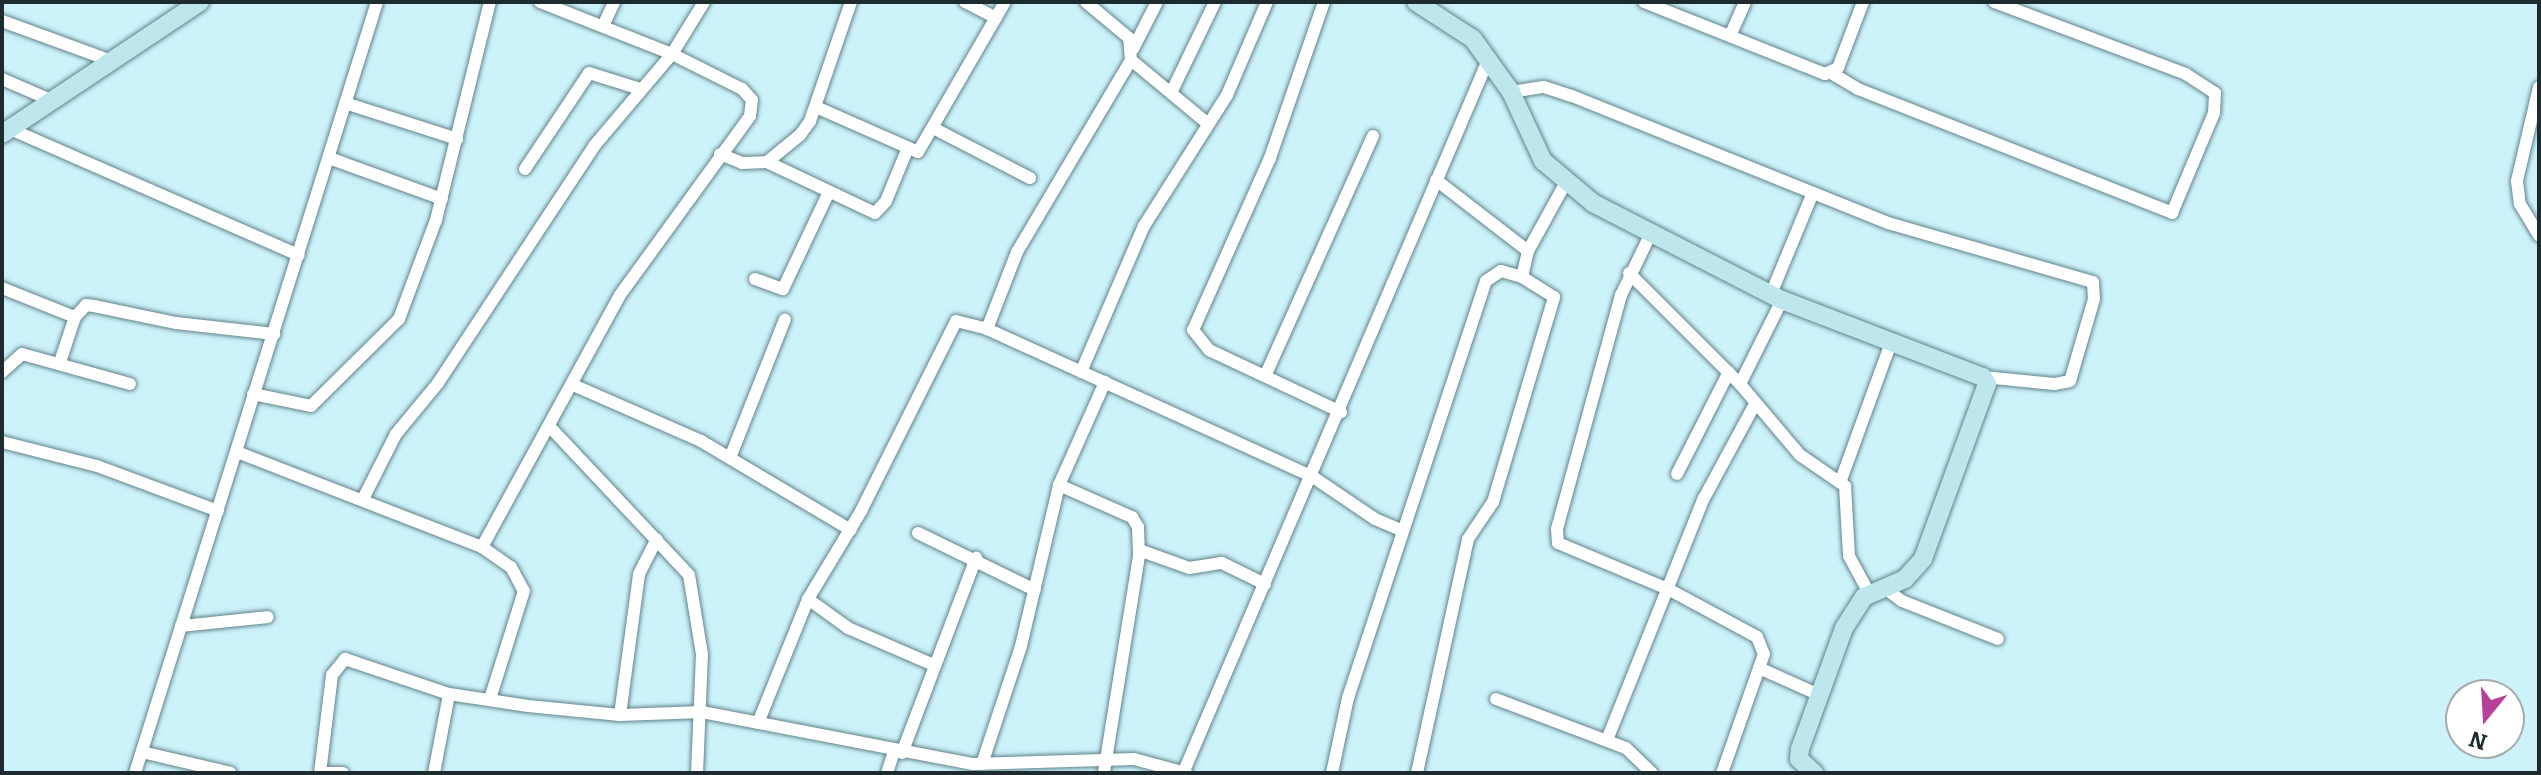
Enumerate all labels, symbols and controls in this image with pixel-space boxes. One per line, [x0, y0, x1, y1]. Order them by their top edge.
north arrow [2445, 679, 2525, 759]
text: N [2466, 725, 2490, 756]

